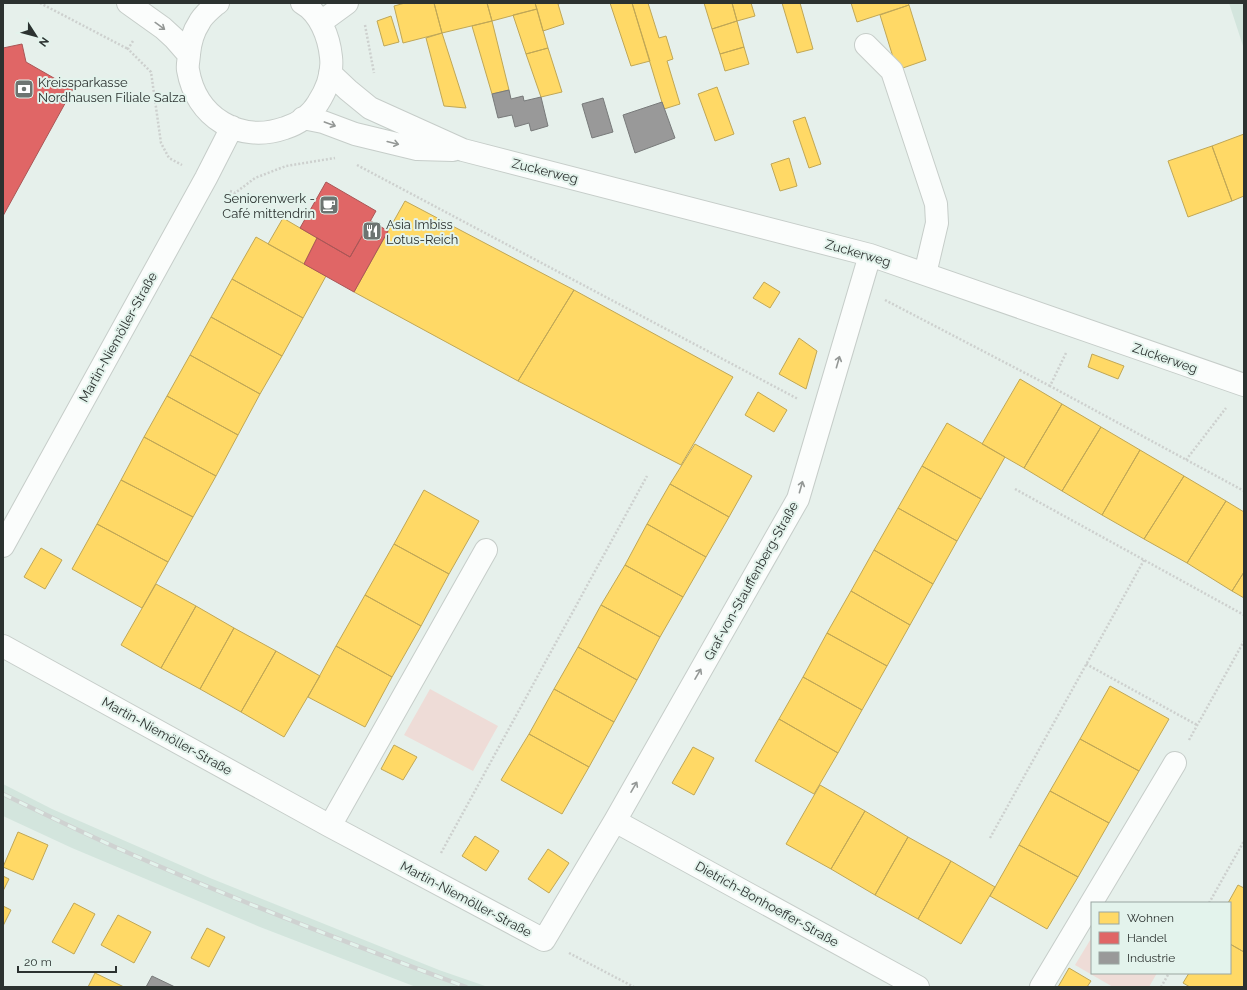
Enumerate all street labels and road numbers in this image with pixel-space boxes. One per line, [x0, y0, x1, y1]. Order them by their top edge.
street label: Zuckerweg [510, 156, 580, 186]
street label: Zuckerweg [823, 236, 893, 270]
street label: Martin-Niemöller-Straße [76, 269, 160, 405]
street label: Zuckerweg [1131, 340, 1199, 376]
street label: Graf-von-Stauffenberg-Straße [701, 499, 801, 663]
street label: Martin-Niemöller-Straße [99, 694, 235, 778]
street label: Martin-Niemöller-Straße [398, 858, 534, 940]
street label: Dietrich-Bonhoeffer-Straße [693, 858, 842, 950]

